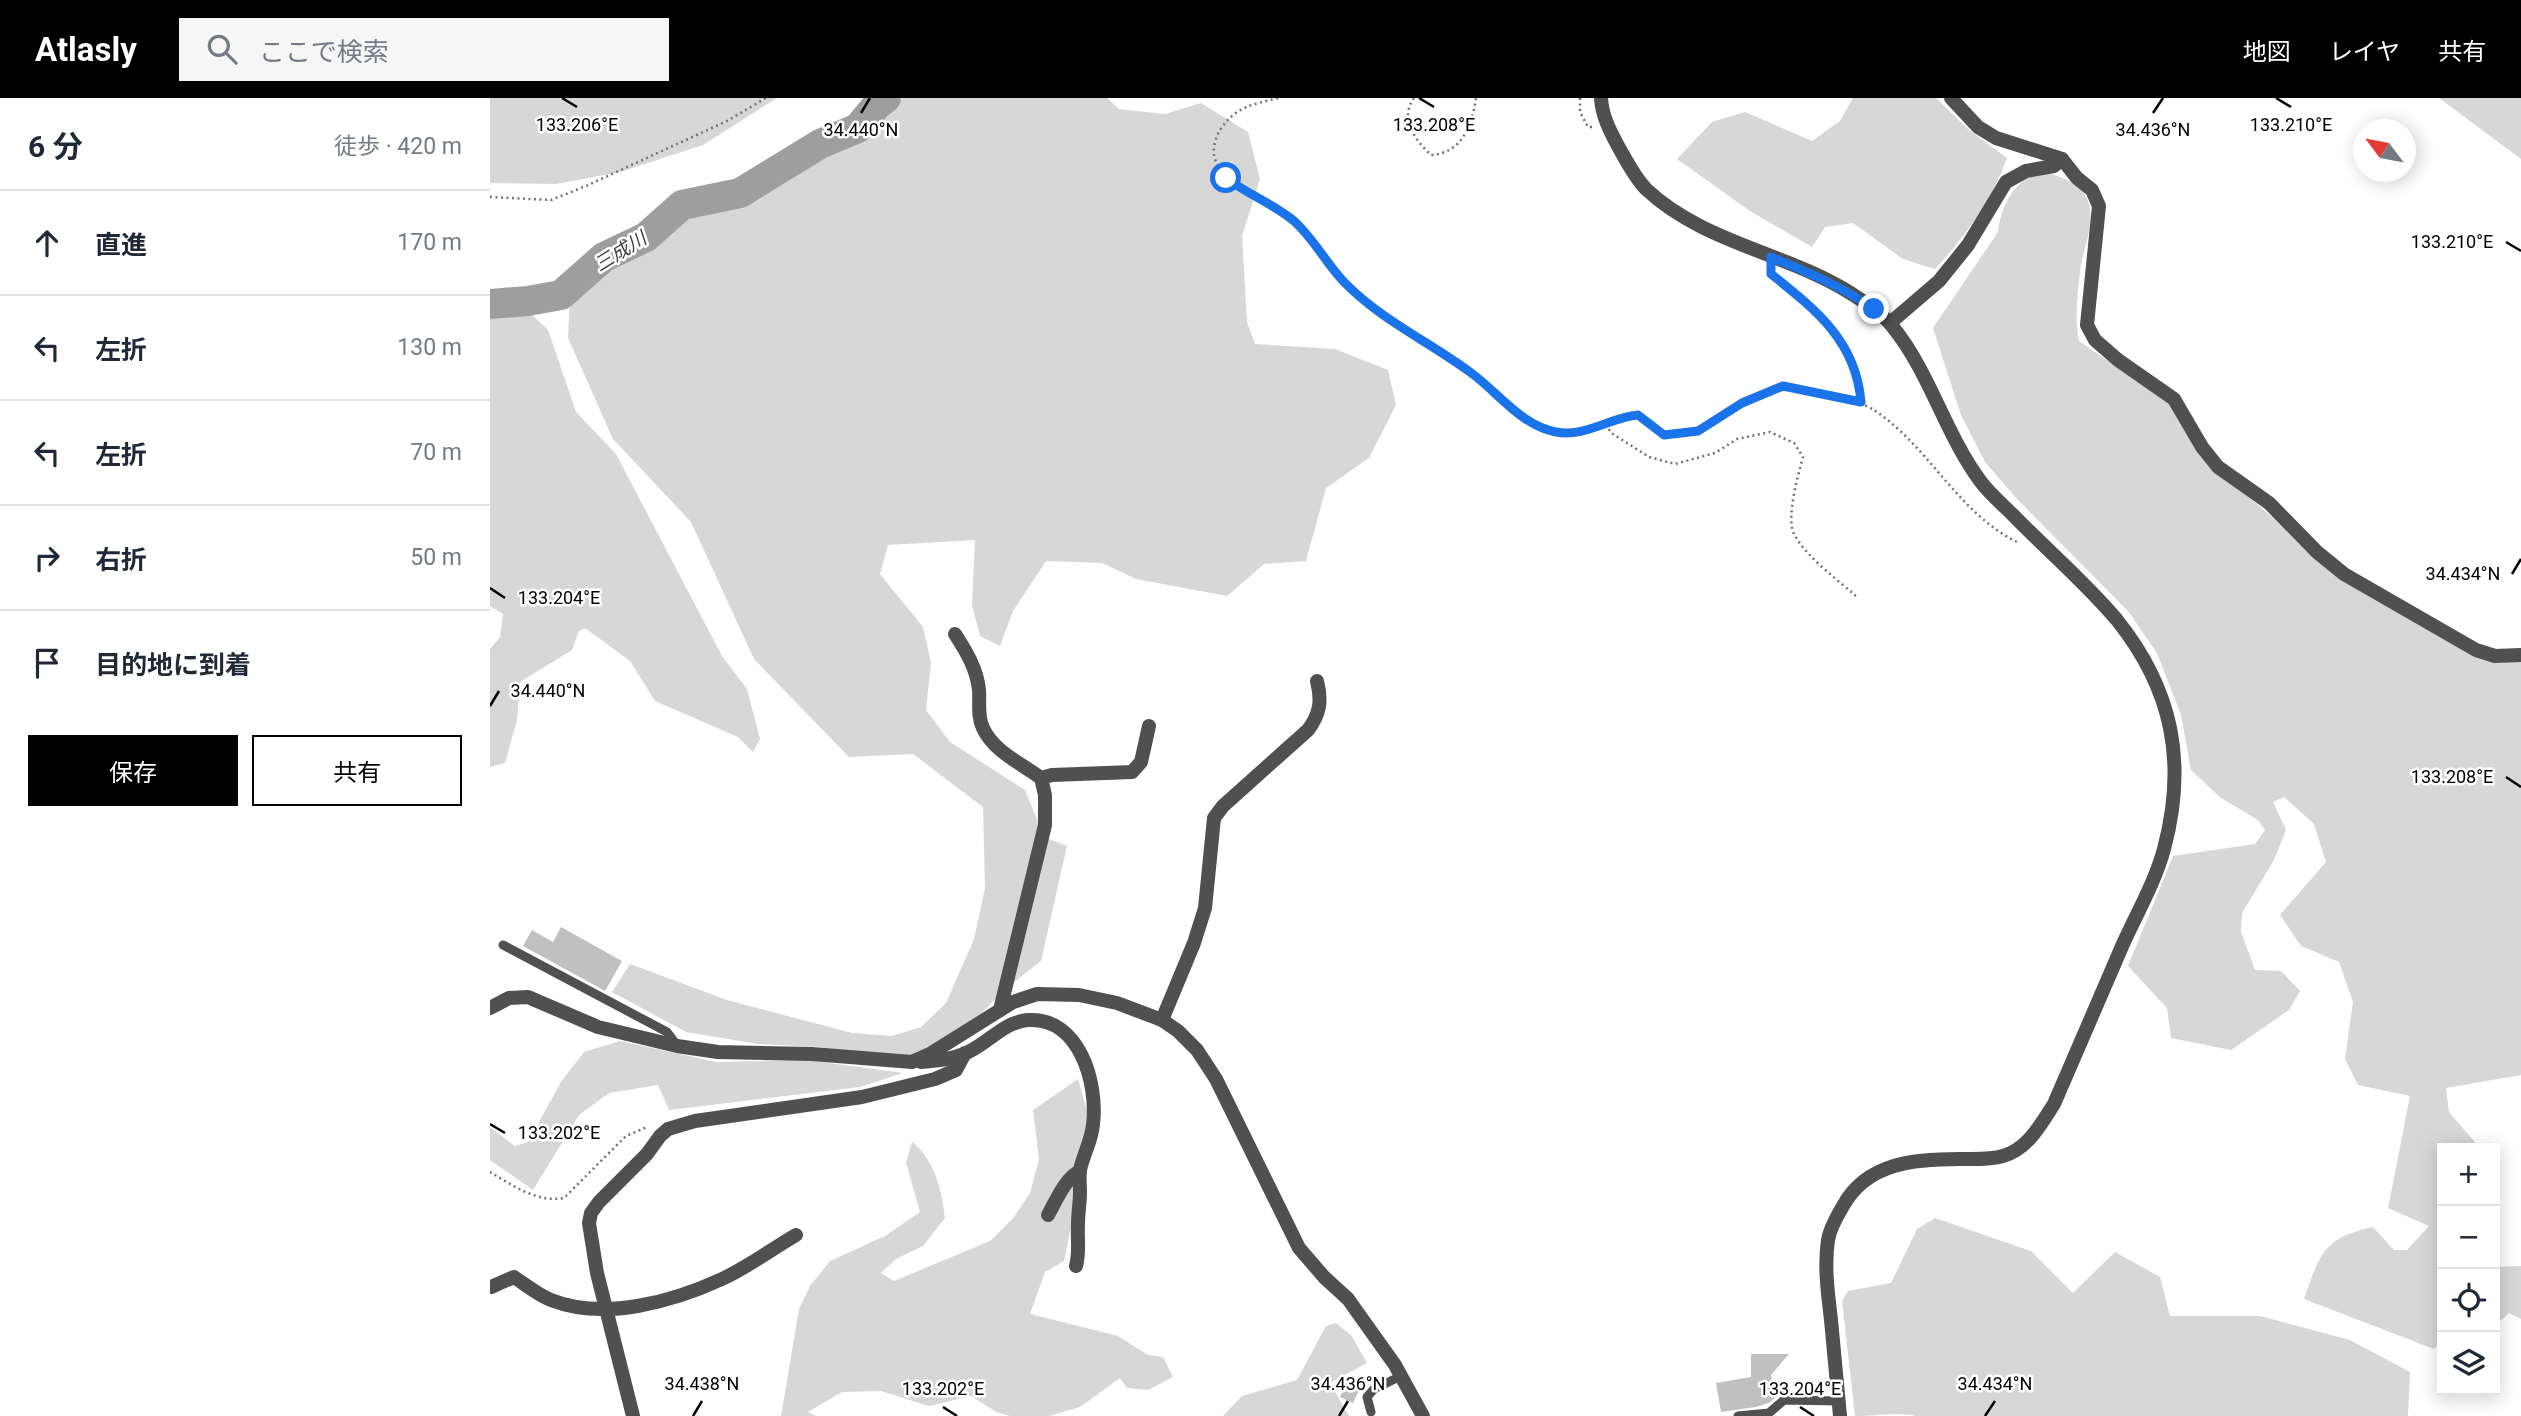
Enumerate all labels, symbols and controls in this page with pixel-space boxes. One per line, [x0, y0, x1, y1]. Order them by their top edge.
search box [179, 18, 669, 81]
text: Atlasly [35, 30, 137, 69]
icon: search [203, 30, 241, 68]
text: ここで検索 [259, 37, 389, 67]
text: 地図 [2243, 38, 2291, 66]
text: レイヤ [2329, 38, 2400, 66]
text: 共有 [2438, 38, 2486, 66]
text: 133.206°E [536, 114, 618, 135]
text: 133.208°E [1393, 114, 1475, 135]
text: 133.210°E [2250, 114, 2332, 135]
text: 34.440°N [824, 119, 898, 140]
text: 34.436°N [2116, 119, 2190, 140]
north arrow [2353, 119, 2416, 182]
text: 6 分 [28, 129, 83, 164]
text: 徒歩 · 420 m [334, 133, 462, 160]
route start [1210, 162, 1241, 193]
icon: ahead [28, 224, 66, 262]
water label: 三成川 [590, 226, 652, 276]
text: 170 m [397, 229, 462, 256]
text: 直進 [95, 230, 147, 260]
text: 133.210°E [2411, 231, 2493, 252]
route end [1858, 293, 1889, 324]
icon: left [28, 329, 66, 367]
text: 130 m [397, 334, 462, 361]
text: 左折 [95, 335, 147, 365]
icon: left [28, 434, 66, 472]
text: 70 m [410, 439, 462, 466]
text: 左折 [95, 440, 147, 470]
icon: right [28, 539, 66, 577]
text: 50 m [410, 544, 462, 571]
text: 右折 [95, 545, 147, 575]
text: 34.434°N [2426, 563, 2500, 584]
text: 133.204°E [518, 587, 600, 608]
icon: arrive [28, 644, 66, 682]
text: 目的地に到着 [95, 650, 251, 680]
text: 34.440°N [511, 680, 585, 701]
button: 保存 [28, 735, 238, 806]
button: 共有 [252, 735, 462, 806]
text: 133.208°E [2411, 766, 2493, 787]
text: 133.202°E [518, 1122, 600, 1143]
map controls [2437, 1143, 2500, 1395]
button: + [2437, 1143, 2500, 1206]
button: − [2437, 1206, 2500, 1269]
button: locate [2437, 1269, 2500, 1332]
button: layers [2437, 1332, 2500, 1395]
text: 34.438°N [665, 1373, 739, 1394]
text: 34.436°N [1311, 1373, 1385, 1394]
text: 34.434°N [1958, 1373, 2032, 1394]
text: 133.202°E [902, 1378, 984, 1399]
text: 133.204°E [1759, 1378, 1841, 1399]

